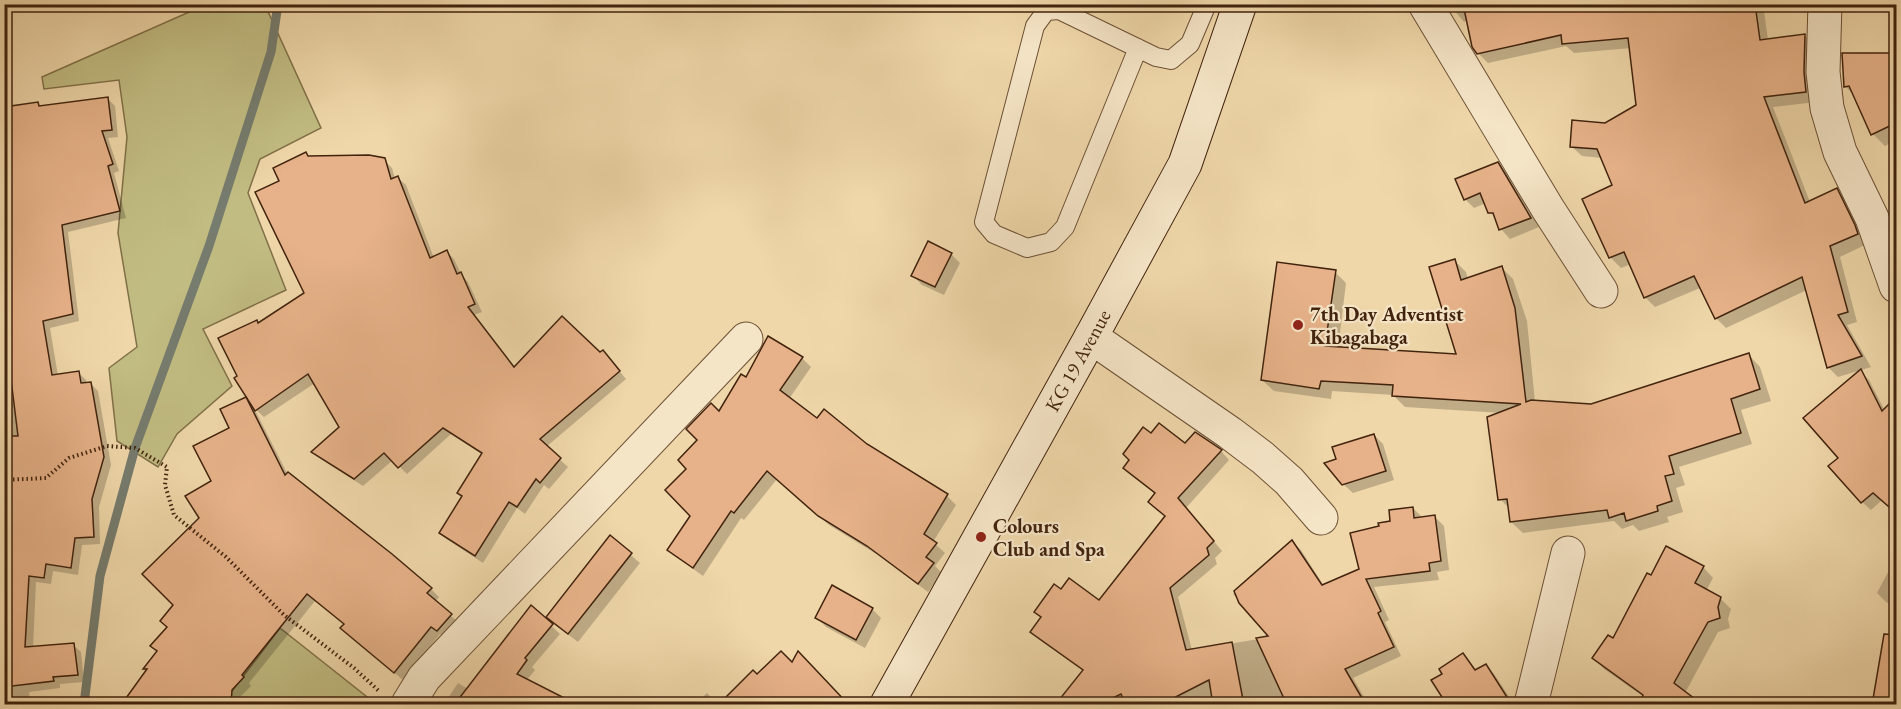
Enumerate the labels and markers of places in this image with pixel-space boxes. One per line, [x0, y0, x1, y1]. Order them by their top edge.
place label: 7th Day Adventist Kibagabaga [1310, 301, 1464, 350]
marker: 7th Day Adventist Kibagabaga [1291, 318, 1305, 332]
place label: Colours Club and Spa [993, 513, 1105, 562]
marker: Colours Club and Spa [974, 530, 988, 544]

